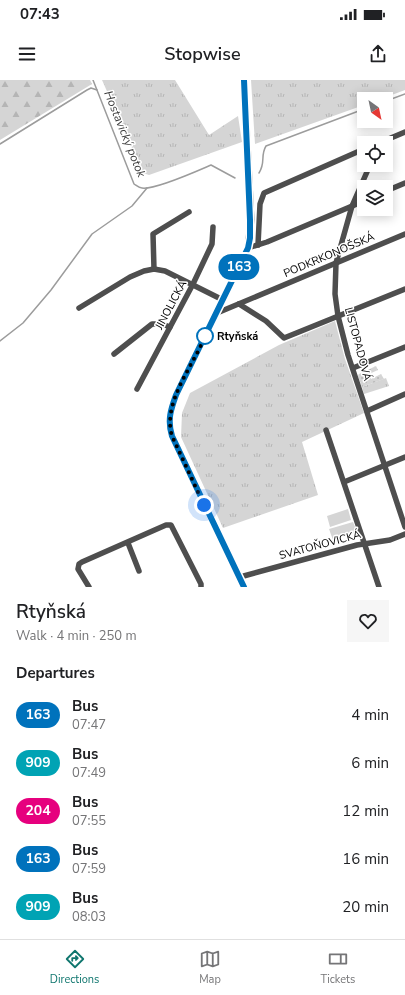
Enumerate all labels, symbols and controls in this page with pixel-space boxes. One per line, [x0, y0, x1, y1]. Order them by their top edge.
text: 07:43 [20, 4, 60, 24]
text: Stopwise [164, 42, 241, 66]
icon: menu [16, 43, 38, 65]
icon: share [367, 43, 389, 65]
water label: Hostavický potok [100, 88, 150, 181]
north arrow [357, 92, 393, 128]
map controls [357, 92, 393, 216]
button: locate [357, 136, 393, 172]
button: layers [357, 180, 393, 216]
street label: PODKRKONOŠSKÁ [281, 228, 377, 281]
line badge: 163 [216, 254, 262, 280]
text: 163 [226, 257, 252, 276]
street label: JINOLICKÁ [150, 277, 190, 333]
street label: LISTOPADOVÁ [341, 305, 376, 382]
marker: Rtyňská [196, 327, 214, 345]
place label: Rtyňská [217, 329, 258, 344]
your location [194, 495, 214, 515]
street label: SVATOŇOVICKÁ [277, 526, 363, 563]
text: Rtyňská [16, 599, 86, 625]
button: heart [347, 600, 389, 642]
text: Walk · 4 min · 250 m [16, 627, 137, 645]
text: Departures [16, 663, 95, 683]
text: Bus [72, 696, 98, 716]
text: 163 [25, 705, 51, 724]
text: 4 min [351, 705, 389, 725]
text: 07:47 [72, 716, 106, 734]
text: Bus [72, 744, 98, 764]
text: 909 [25, 753, 51, 772]
text: 6 min [351, 753, 389, 773]
text: 07:49 [72, 764, 106, 782]
text: Bus [72, 792, 98, 812]
text: 204 [25, 801, 51, 820]
text: 12 min [342, 801, 389, 821]
text: 07:55 [72, 812, 106, 830]
text: Bus [72, 840, 98, 860]
text: 163 [25, 849, 51, 868]
text: 16 min [342, 849, 389, 869]
text: 07:59 [72, 860, 106, 878]
text: Bus [72, 888, 98, 908]
text: 909 [25, 897, 51, 916]
text: 20 min [342, 897, 389, 917]
text: 08:03 [72, 908, 106, 926]
tab: Directions [50, 948, 99, 987]
tab: Map [199, 948, 221, 987]
tab: Tickets [321, 948, 355, 987]

